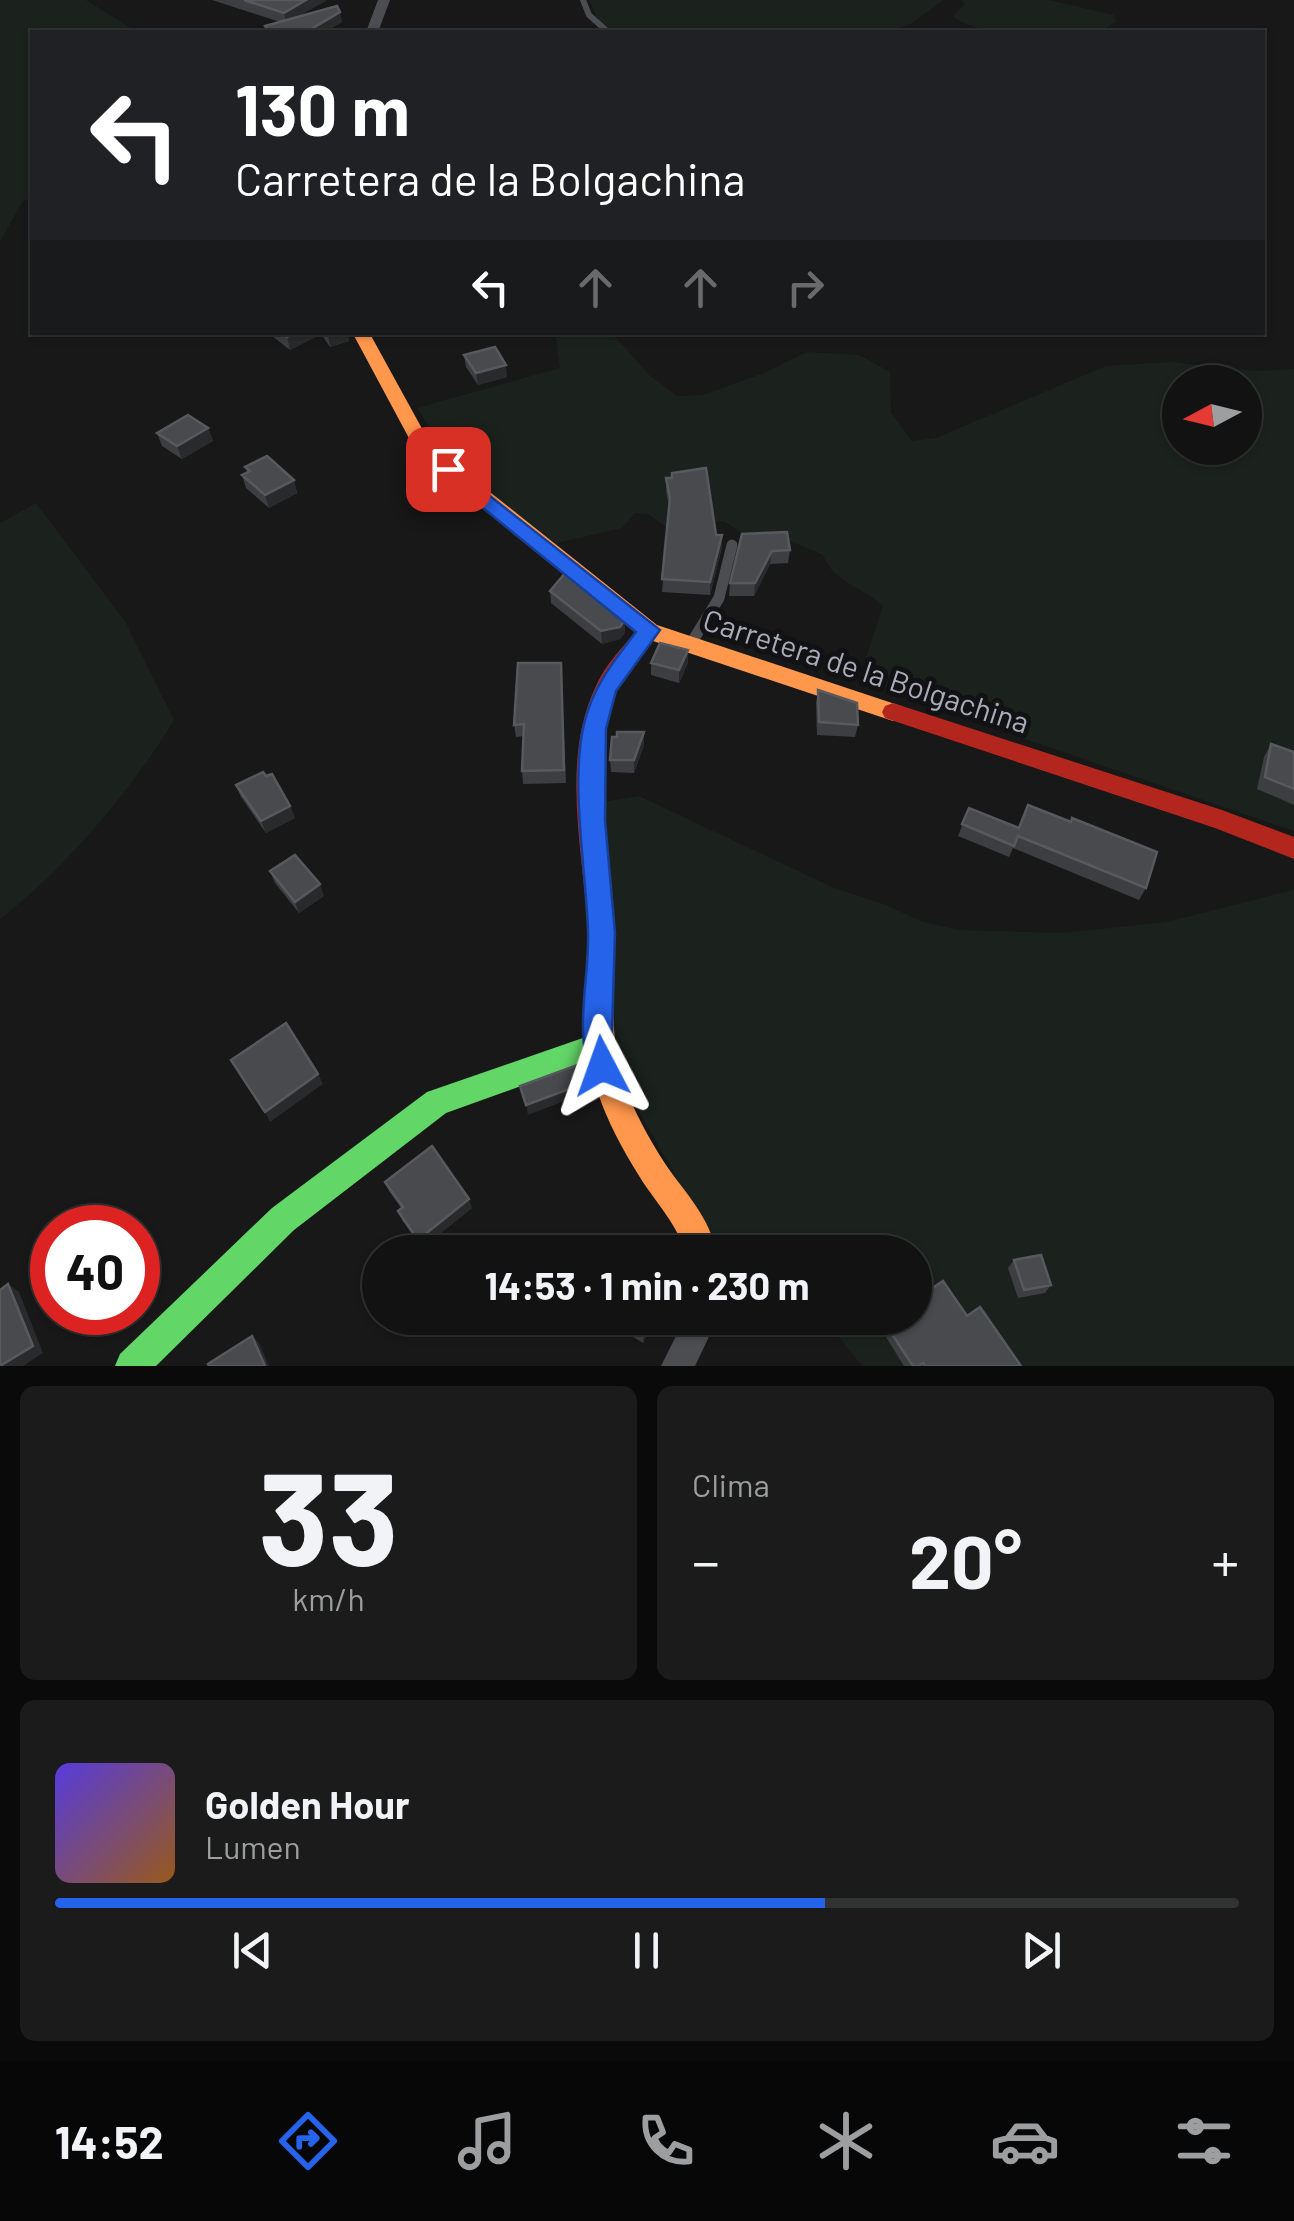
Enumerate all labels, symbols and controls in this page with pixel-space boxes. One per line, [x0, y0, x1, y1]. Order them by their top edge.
text: 130 m [235, 66, 410, 150]
icon: left [70, 70, 200, 200]
text: Carretera de la Bolgachina [235, 151, 746, 205]
icon: left [463, 260, 518, 315]
icon: ahead [568, 260, 623, 315]
icon: ahead [673, 260, 728, 315]
icon: right [778, 260, 833, 315]
north arrow [1162, 365, 1262, 465]
map controls [1162, 365, 1262, 465]
pin [406, 427, 491, 512]
icon: arrive [421, 442, 476, 497]
street label: Carretera de la Bolgachina [699, 600, 1034, 740]
position arrow [550, 1014, 654, 1118]
speed limit sign: 40 [30, 1205, 160, 1335]
text: 14:53 · 1 min · 230 m [484, 1262, 810, 1308]
text: 33 [258, 1436, 399, 1592]
text: Clima [692, 1465, 770, 1503]
text: 20° [909, 1514, 1022, 1604]
text: − [692, 1527, 720, 1593]
text: + [1211, 1527, 1239, 1593]
text: km/h [292, 1579, 365, 1617]
text: Golden Hour [205, 1781, 410, 1827]
text: Lumen [205, 1827, 301, 1865]
icon: previous [225, 1923, 280, 1978]
icon: pause [619, 1923, 674, 1978]
icon: next [1014, 1923, 1069, 1978]
icon: directions [273, 2106, 343, 2176]
icon: music [452, 2106, 522, 2176]
icon: phone [631, 2106, 701, 2176]
icon: climate [811, 2106, 881, 2176]
icon: car [990, 2106, 1060, 2176]
icon: filters [1169, 2106, 1239, 2176]
text: 14:52 [55, 2114, 164, 2168]

